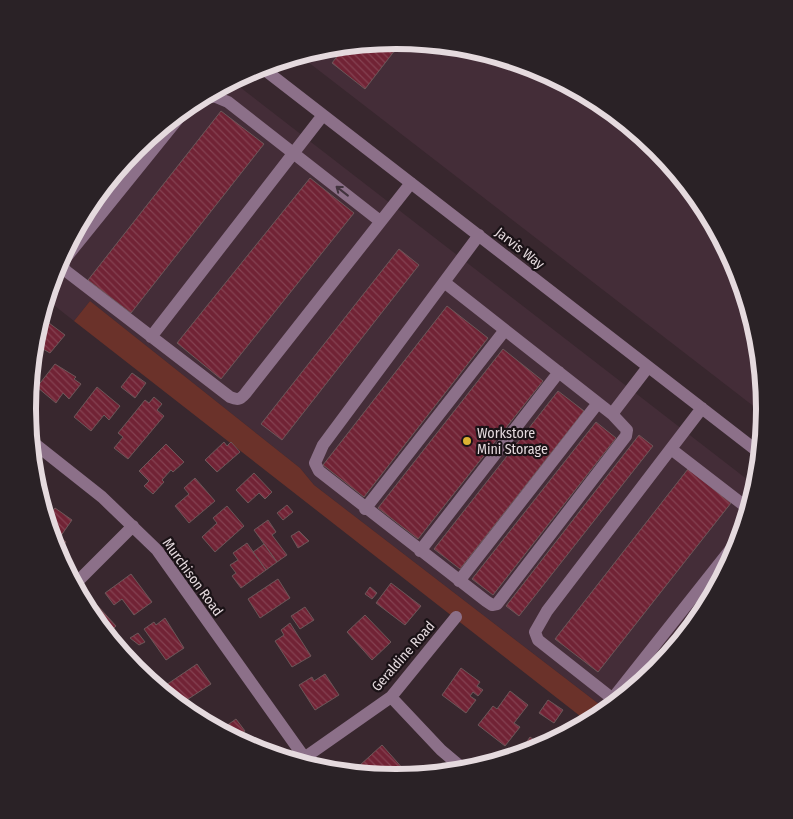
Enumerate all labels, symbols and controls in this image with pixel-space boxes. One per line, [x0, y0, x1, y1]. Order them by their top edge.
one-way arrow [335, 186, 349, 196]
street label: Jarvis Way [492, 224, 548, 273]
place label: Workstore Mini Storage [477, 425, 548, 458]
marker: Workstore Mini Storage [461, 435, 473, 447]
street label: Murchison Road [159, 535, 226, 619]
street label: Geraldine Road [368, 618, 438, 695]

